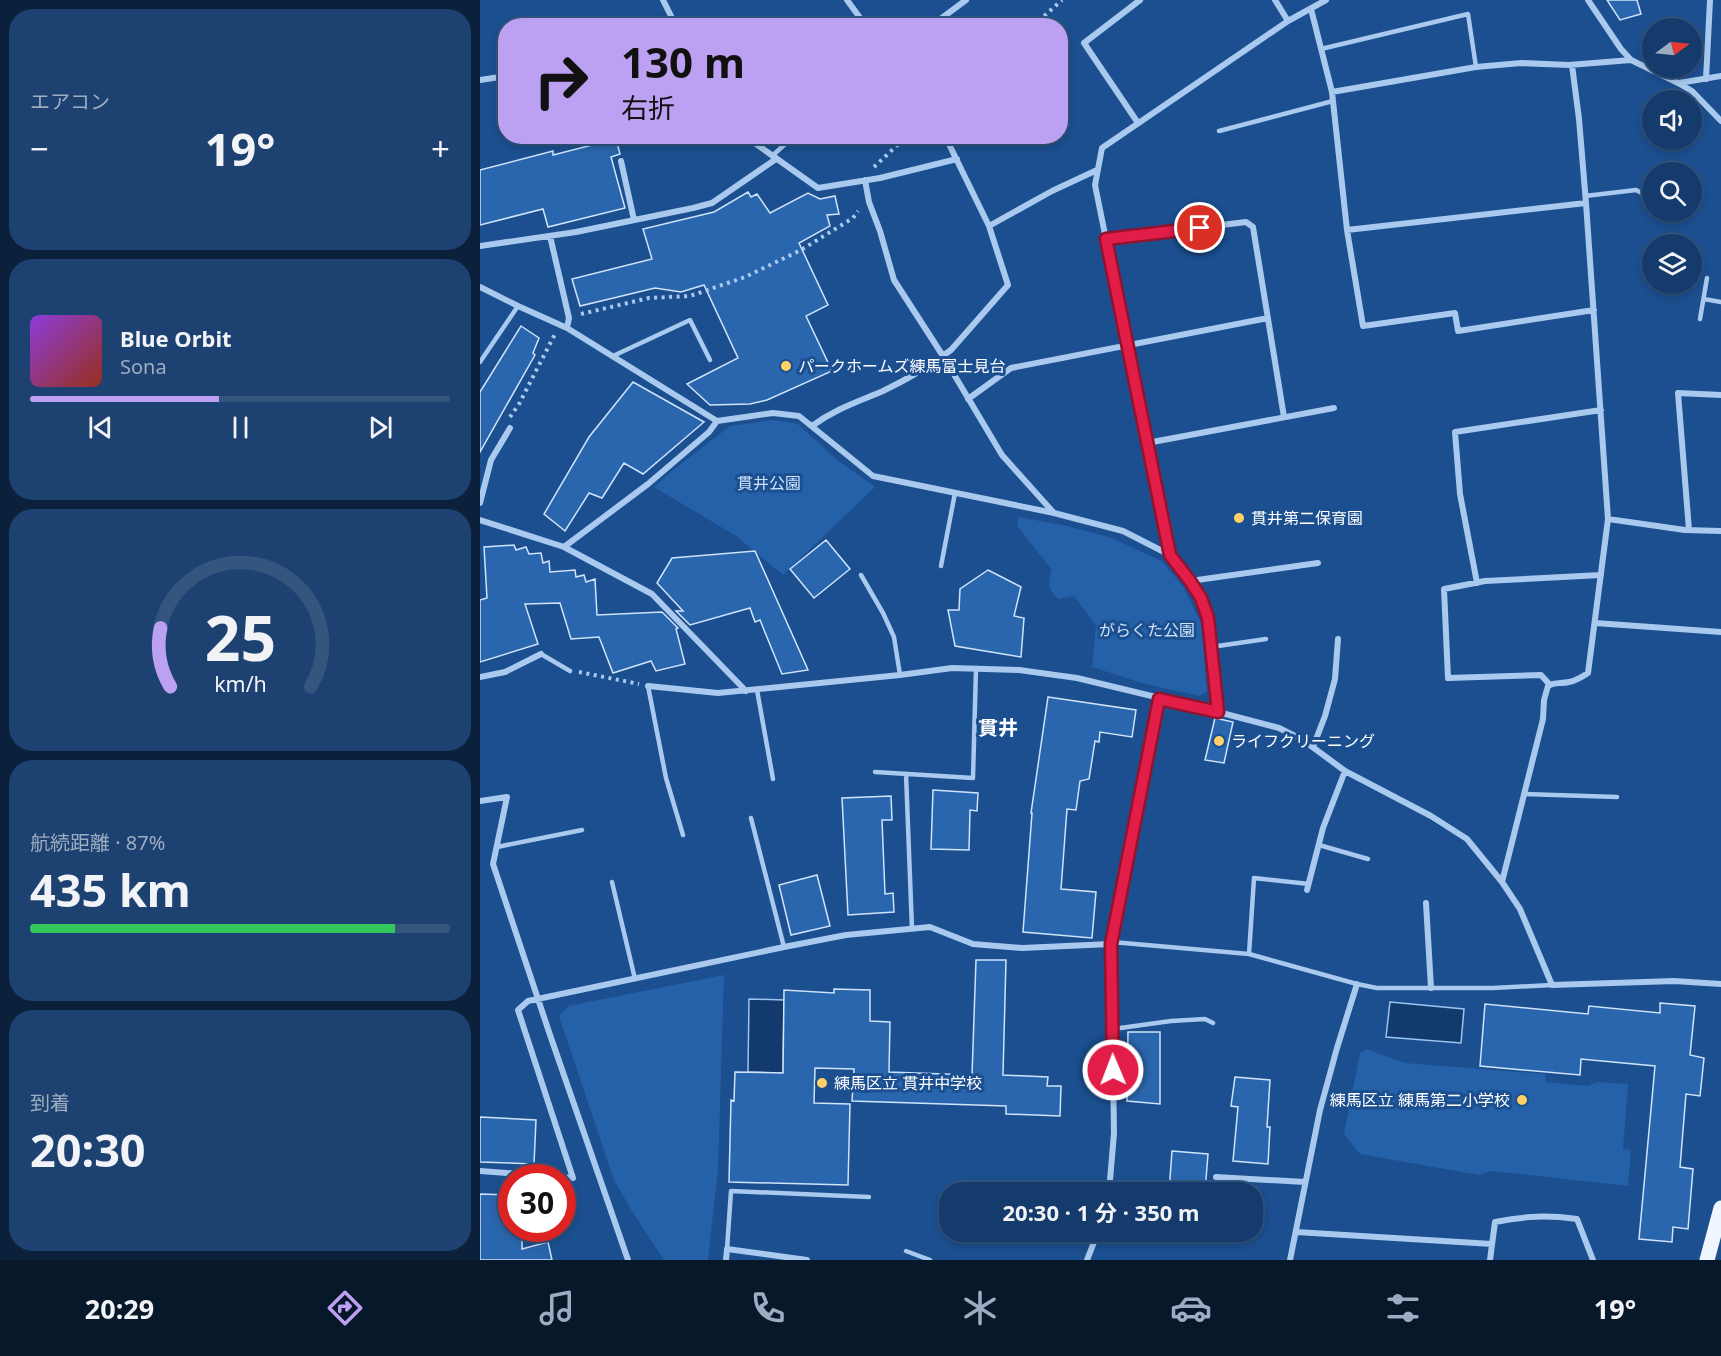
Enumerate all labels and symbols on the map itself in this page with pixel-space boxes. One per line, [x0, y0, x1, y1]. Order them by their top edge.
north arrow [1642, 18, 1702, 78]
pin [1174, 202, 1225, 253]
place label: パークホームズ練馬富士見台 [798, 355, 1006, 377]
marker: パークホームズ練馬富士見台 [779, 359, 793, 373]
park label: 貫井公園 [737, 472, 801, 494]
place label: 貫井第二保育園 [1251, 507, 1363, 529]
marker: 貫井第二保育園 [1232, 511, 1246, 525]
park label: がらくた公園 [1099, 619, 1195, 641]
district label: 貫井 [978, 714, 1018, 741]
place label: ライフクリーニング [1231, 730, 1375, 752]
marker: ライフクリーニング [1212, 734, 1226, 748]
position arrow [1081, 1038, 1145, 1102]
place label: 練馬区立 貫井中学校 [834, 1072, 982, 1094]
marker: 練馬区立 貫井中学校 [815, 1076, 829, 1090]
place label: 練馬区立 練馬第二小学校 [1330, 1089, 1510, 1111]
marker: 練馬区立 練馬第二小学校 [1515, 1093, 1529, 1107]
speed limit sign: 30 [498, 1164, 576, 1242]

